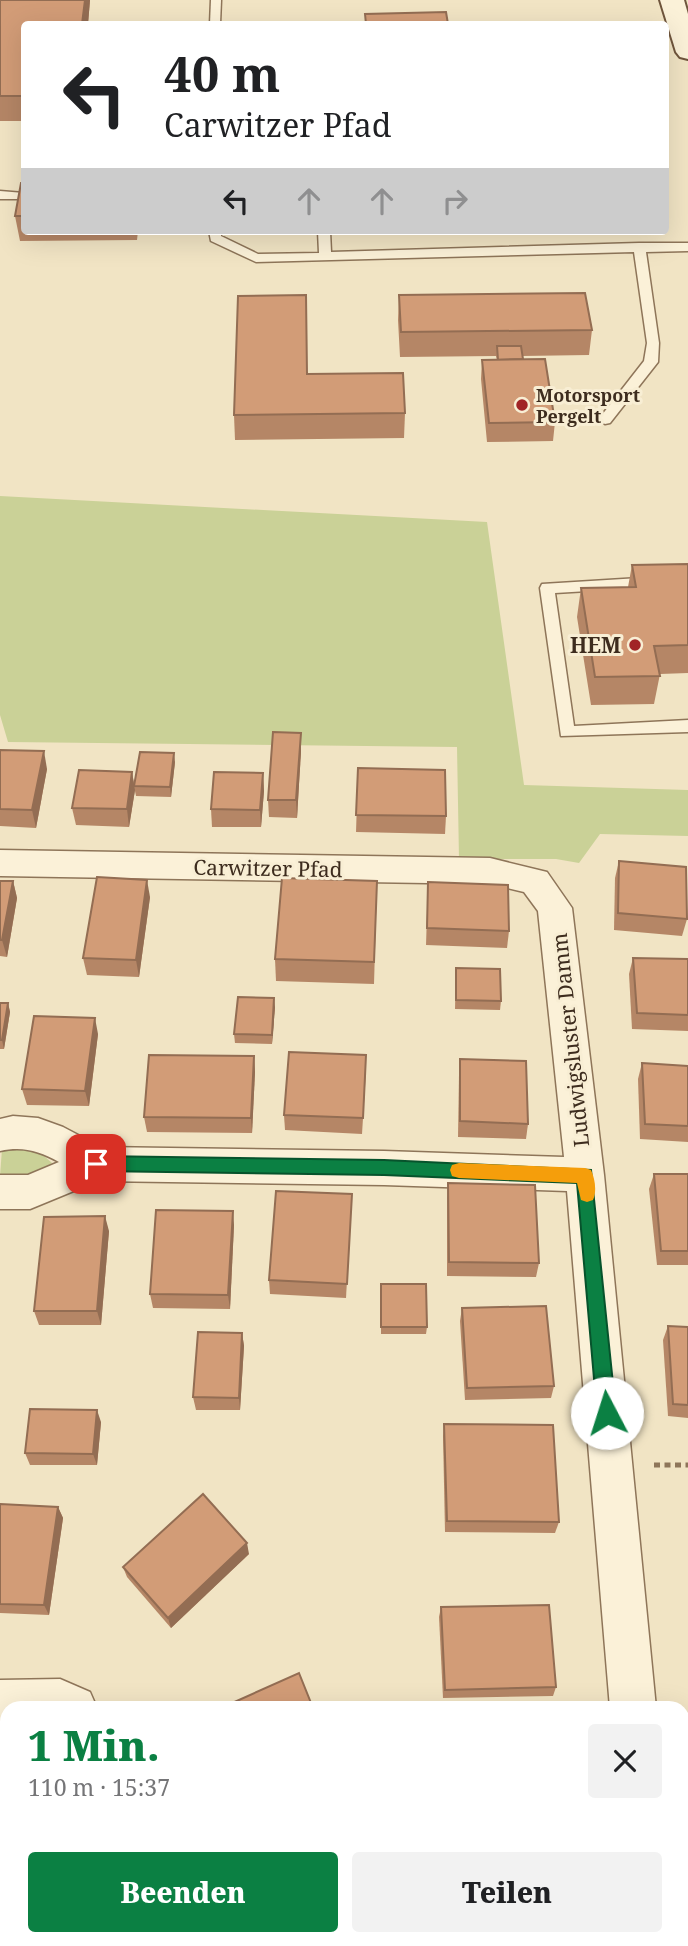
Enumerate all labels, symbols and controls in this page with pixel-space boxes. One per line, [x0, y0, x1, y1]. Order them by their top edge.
text: 40 m [164, 40, 280, 106]
icon: left [49, 49, 140, 140]
text: Carwitzer Pfad [164, 103, 392, 146]
icon: left [217, 182, 255, 220]
icon: ahead [290, 182, 328, 220]
icon: ahead [363, 182, 401, 220]
icon: right [436, 182, 474, 220]
place label: Motorsport Pergelt [536, 383, 640, 428]
marker: Motorsport Pergelt [514, 397, 530, 413]
place label: HEM [570, 631, 621, 659]
marker: HEM [627, 637, 643, 653]
street label: Carwitzer Pfad [193, 853, 343, 883]
street label: Ludwigsluster Damm [545, 931, 595, 1148]
pin [66, 1134, 126, 1194]
icon: arrive [77, 1145, 115, 1183]
position arrow [570, 1376, 644, 1450]
text: 1 Min. [28, 1716, 160, 1773]
button: close [588, 1724, 662, 1798]
text: 110 m · 15:37 [28, 1771, 170, 1803]
button: Beenden [28, 1852, 338, 1932]
button: Teilen [352, 1852, 662, 1932]

